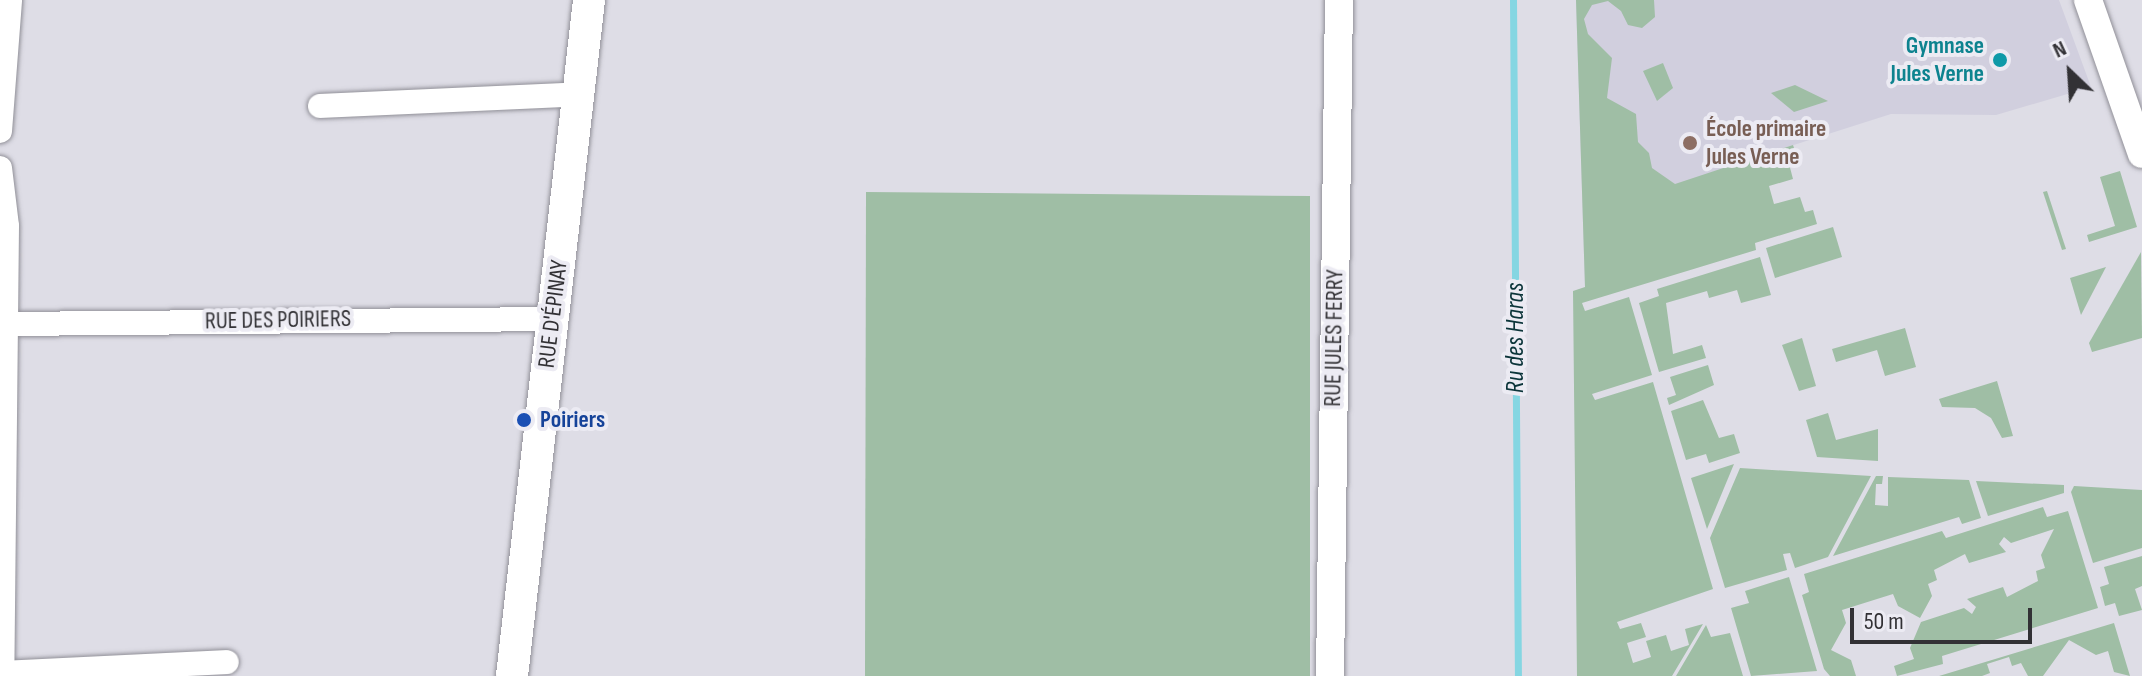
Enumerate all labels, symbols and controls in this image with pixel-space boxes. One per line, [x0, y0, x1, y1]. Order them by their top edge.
place label: Gymnase Jules Verne [1891, 32, 1984, 88]
north arrow [2030, 32, 2110, 112]
text: N [2049, 35, 2071, 65]
marker: Gymnase Jules Verne [1991, 51, 2009, 69]
place label: École primaire Jules Verne [1706, 115, 1826, 171]
marker: École primaire Jules Verne [1681, 134, 1699, 152]
street label: RUE D'ÉPINAY [532, 258, 574, 370]
street label: RUE JULES FERRY [1318, 269, 1350, 407]
water label: Ru des Haras [1500, 283, 1532, 393]
street label: RUE DES POIRIERS [205, 304, 351, 336]
place label: Poiriers [540, 406, 605, 434]
marker: Poiriers [515, 411, 533, 429]
scale bar [1854, 592, 2036, 642]
text: 50 m [1864, 607, 1904, 636]

